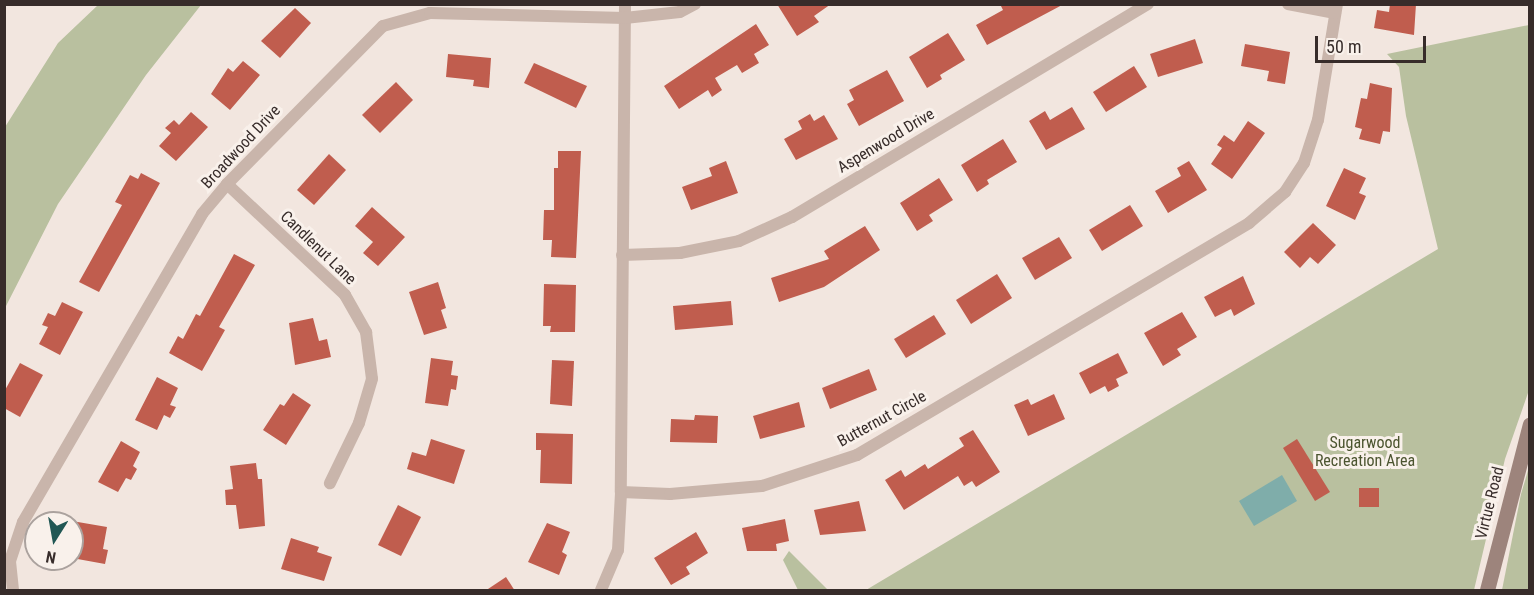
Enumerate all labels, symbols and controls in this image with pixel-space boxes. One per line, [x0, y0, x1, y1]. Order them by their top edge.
scale bar [1318, 24, 1429, 62]
text: 50 m [1326, 36, 1361, 57]
street label: Broadwood Drive [197, 101, 285, 193]
street label: Aspenwood Drive [834, 105, 938, 177]
street label: Candlenut Lane [276, 207, 360, 289]
street label: Butternut Circle [834, 387, 930, 451]
park label: Sugarwood Recreation Area [1315, 433, 1415, 471]
street label: Virtue Road [1472, 465, 1508, 541]
north arrow [24, 511, 84, 571]
text: N [44, 547, 57, 567]

